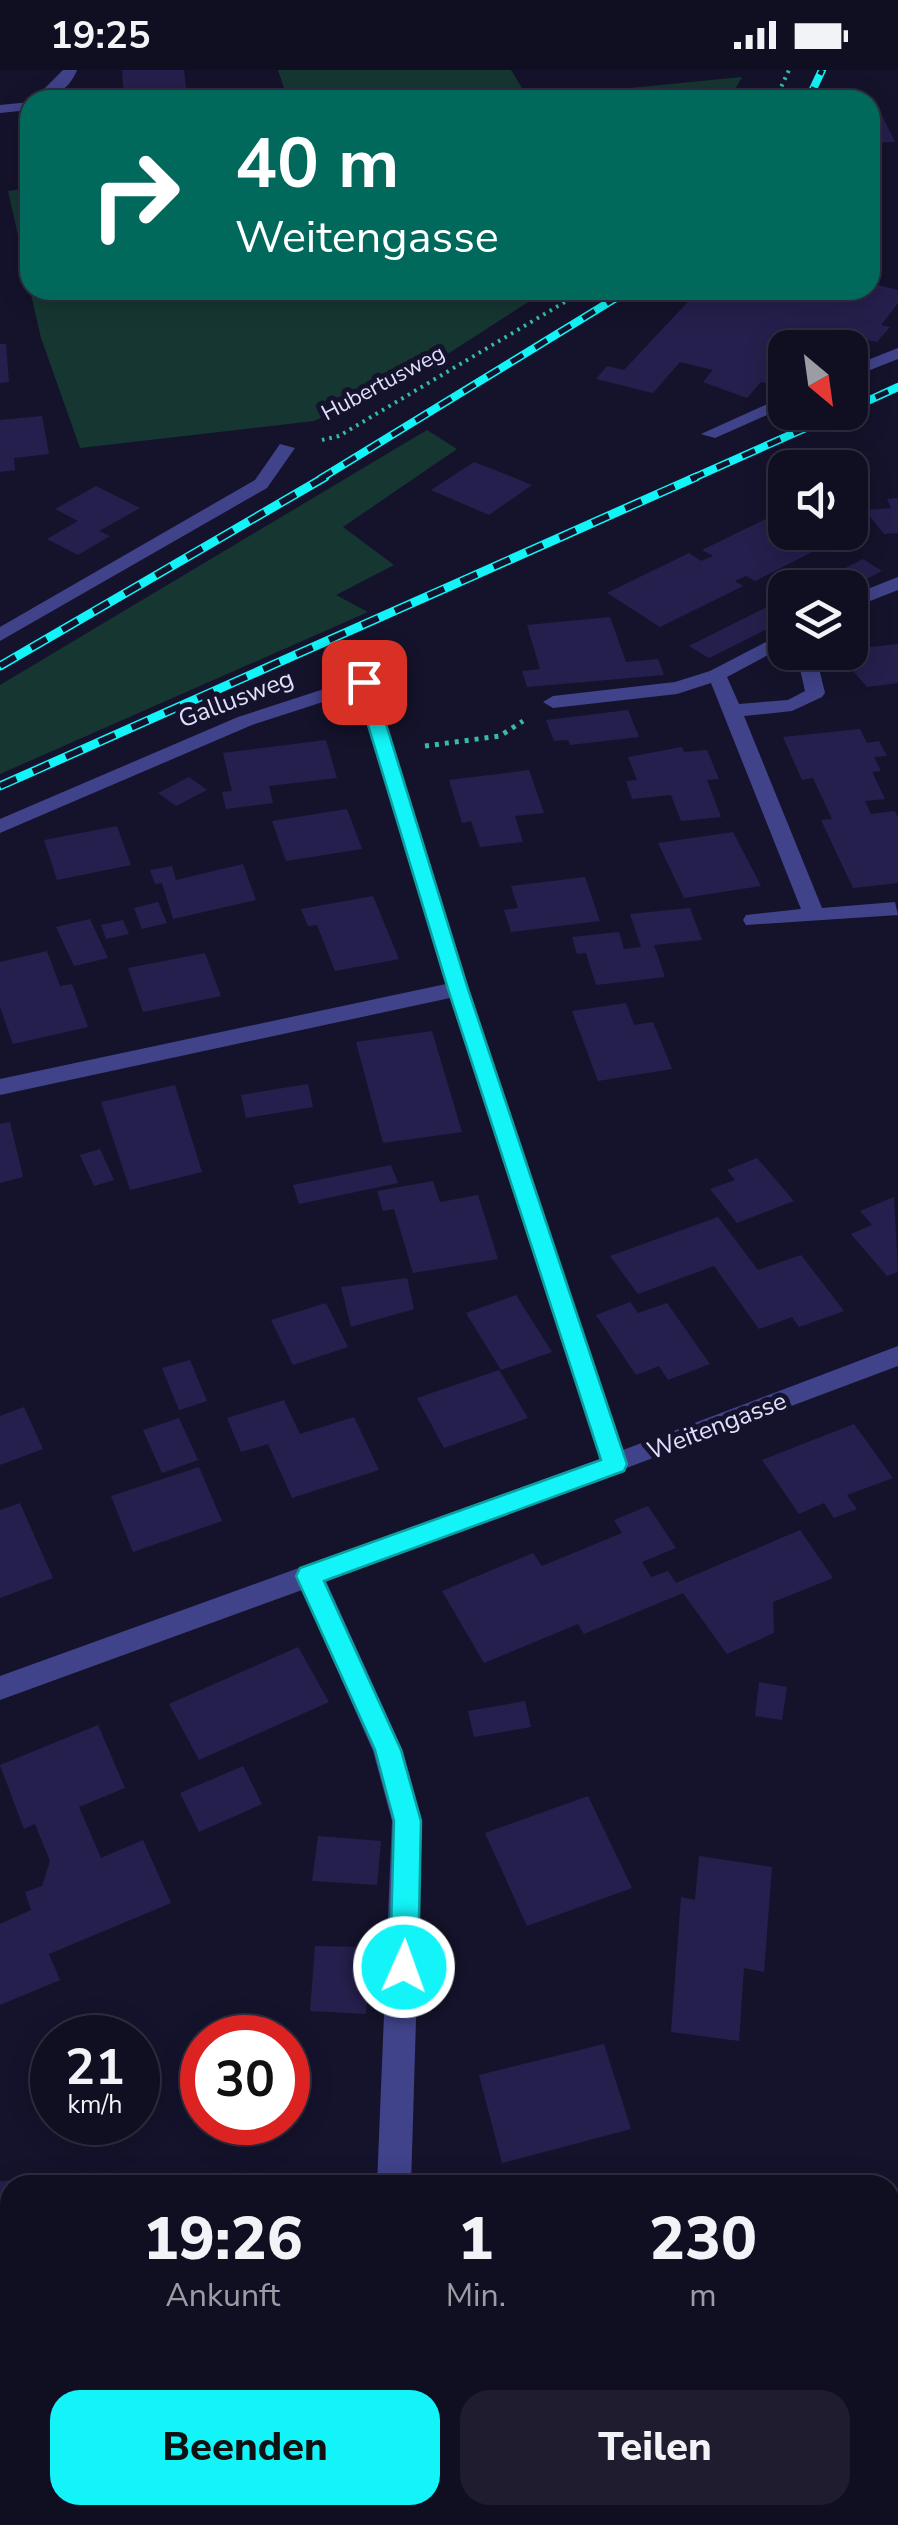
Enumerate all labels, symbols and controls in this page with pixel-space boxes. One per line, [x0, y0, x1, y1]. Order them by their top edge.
text: 19:25 [50, 10, 151, 61]
text: 40 m [235, 116, 399, 212]
icon: right [70, 130, 200, 260]
text: Weitengasse [235, 207, 499, 268]
north arrow [768, 330, 868, 430]
map controls [768, 330, 868, 670]
street label: Hubertusweg [316, 338, 450, 428]
button: sound [768, 450, 868, 550]
button: layers [768, 570, 868, 670]
pin [322, 640, 407, 725]
icon: arrive [337, 655, 392, 710]
street label: Gallusweg [174, 661, 298, 737]
street label: Weitengasse [643, 1384, 791, 1468]
position arrow [352, 1915, 456, 2019]
speed limit sign: 30 [180, 2015, 310, 2145]
text: 21 [65, 2033, 125, 2102]
text: km/h [67, 2088, 123, 2122]
text: 19:26 [143, 2198, 303, 2280]
text: 1 [458, 2198, 494, 2280]
text: 230 [649, 2198, 757, 2280]
text: Ankunft [165, 2274, 280, 2317]
text: Min. [446, 2274, 506, 2317]
text: m [689, 2274, 717, 2317]
button: Beenden [50, 2390, 440, 2505]
button: Teilen [460, 2390, 850, 2505]

